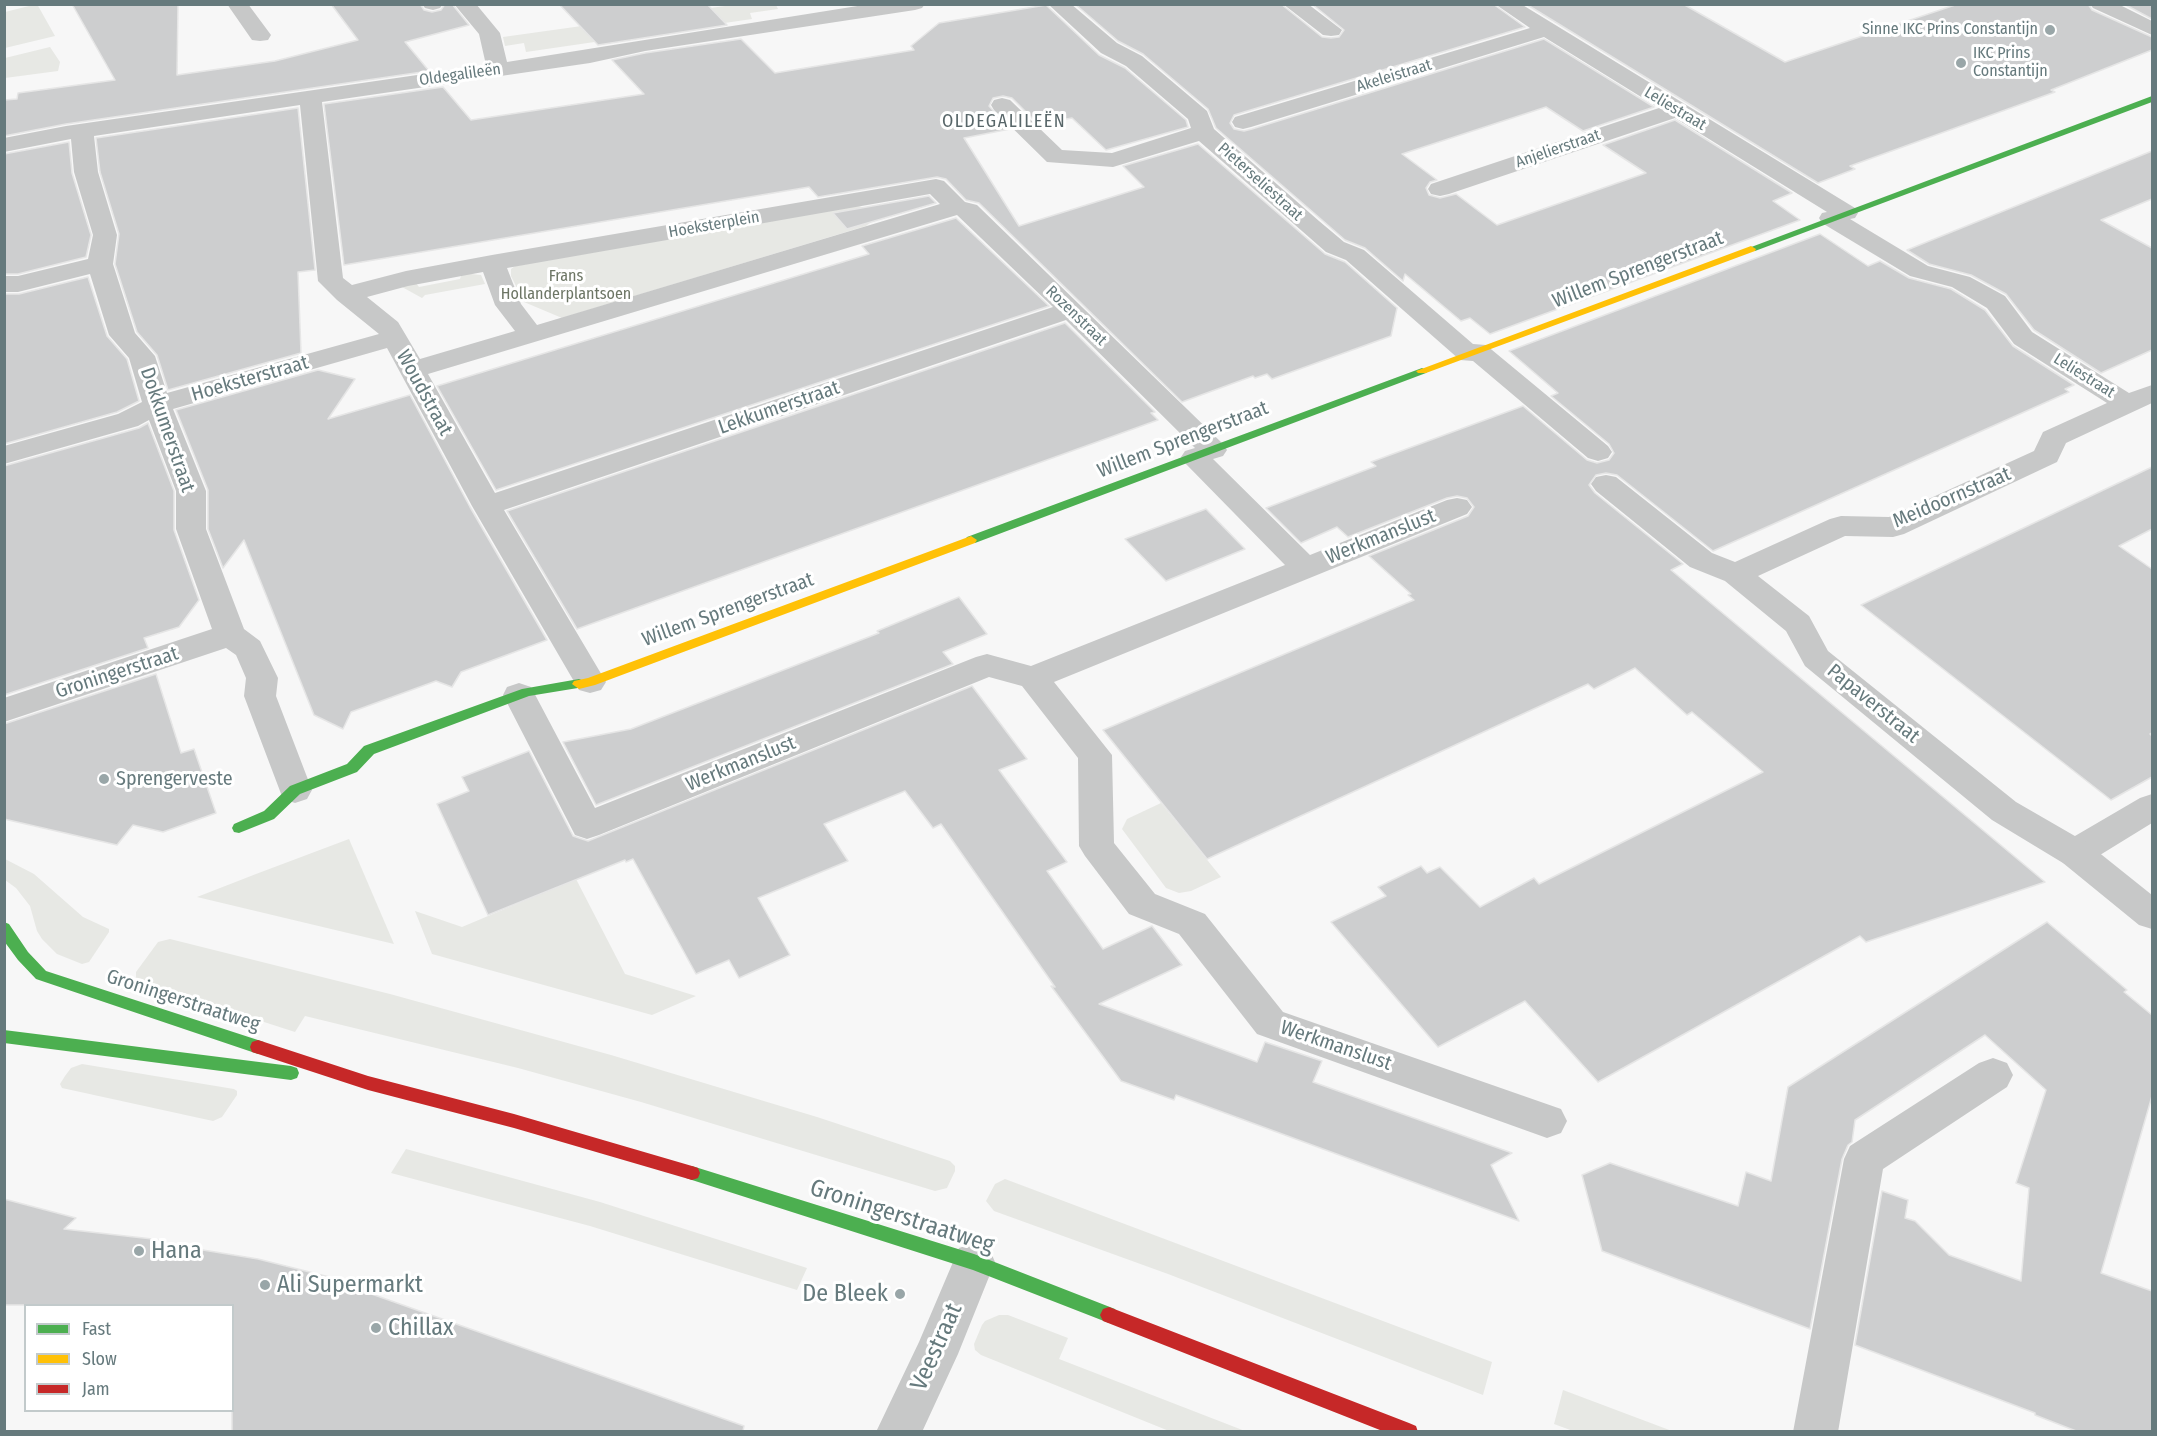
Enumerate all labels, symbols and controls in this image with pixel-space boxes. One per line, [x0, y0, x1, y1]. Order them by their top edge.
place label: Sinne IKC Prins Constantijn [1862, 20, 2038, 40]
marker: Sinne IKC Prins Constantijn [2043, 23, 2057, 37]
place label: IKC Prins Constantijn [1973, 44, 2048, 82]
street label: Akeleistraat [1354, 55, 1434, 97]
marker: IKC Prins Constantijn [1954, 56, 1968, 70]
street label: Oldegalileën [418, 60, 502, 90]
street label: Leliestraat [1641, 83, 1709, 135]
district label: OLDEGALILEËN [942, 111, 1066, 133]
street label: Anjelierstraat [1513, 126, 1603, 172]
street label: Pieterseliestraat [1214, 139, 1306, 225]
street label: Hoeksterplein [667, 208, 761, 242]
street label: Willem Sprengerstraat [1549, 226, 1727, 314]
park label: Frans Hollanderplantsoen [501, 267, 631, 305]
street label: Rozenstraat [1042, 282, 1110, 350]
street label: Woudstraat [391, 346, 457, 440]
street label: Leliestraat [2050, 350, 2118, 402]
street label: Hoeksterstraat [189, 351, 311, 407]
street label: Dokkumerstraat [134, 364, 200, 496]
street label: Lekkumerstraat [715, 376, 843, 440]
street label: Willem Sprengerstraat [1094, 396, 1272, 484]
street label: Meidoornstraat [1889, 462, 2015, 534]
street label: Werkmanslust [1323, 504, 1439, 570]
street label: Willem Sprengerstraat [639, 568, 817, 652]
street label: Groningerstraat [53, 642, 181, 704]
street label: Papaverstraat [1822, 659, 1924, 749]
street label: Werkmanslust [683, 731, 799, 797]
place label: Sprengerveste [116, 767, 233, 791]
marker: Sprengerveste [97, 772, 111, 786]
street label: Groningerstraatweg [103, 965, 263, 1037]
street label: Werkmanslust [1277, 1016, 1395, 1076]
street label: Groningerstraatweg [806, 1174, 998, 1260]
place label: Hana [151, 1237, 202, 1265]
marker: Hana [132, 1244, 146, 1258]
place label: Ali Supermarkt [277, 1271, 423, 1299]
marker: Ali Supermarkt [258, 1278, 272, 1292]
place label: De Bleek [802, 1280, 888, 1308]
marker: De Bleek [893, 1287, 907, 1301]
street label: Veestraat [905, 1299, 969, 1395]
legend [24, 1304, 234, 1412]
place label: Chillax [388, 1314, 453, 1342]
text: Fast [82, 1318, 111, 1340]
marker: Chillax [369, 1321, 383, 1335]
text: Slow [82, 1348, 117, 1370]
text: Jam [82, 1378, 110, 1400]

